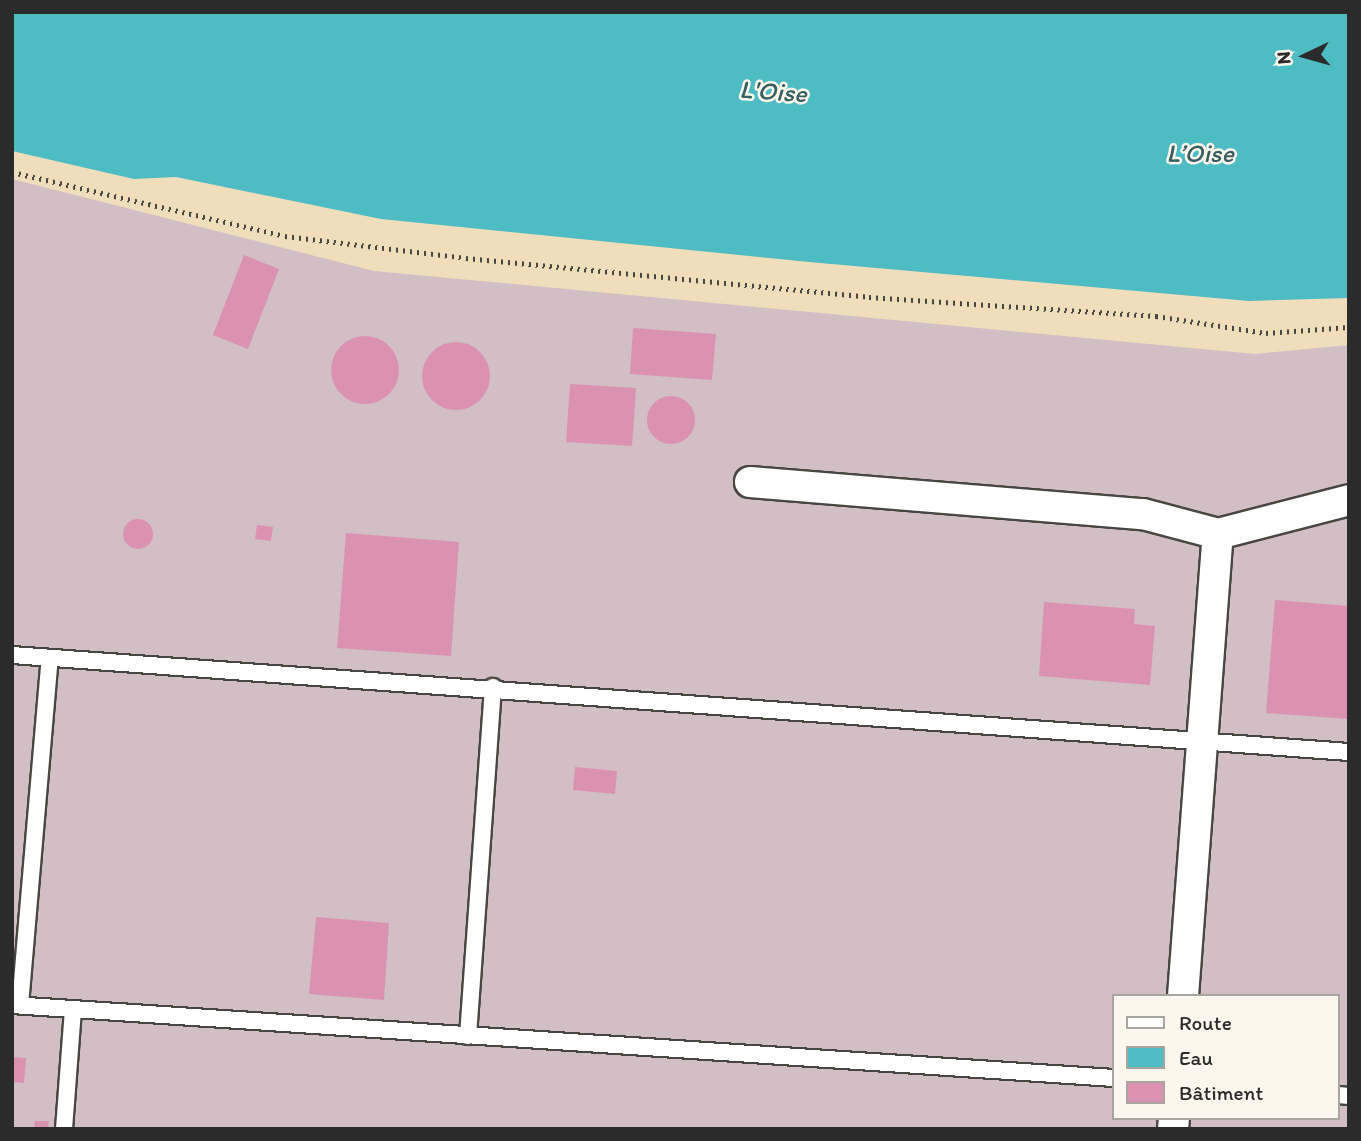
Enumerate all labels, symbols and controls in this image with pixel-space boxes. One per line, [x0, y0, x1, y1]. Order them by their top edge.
north arrow [1270, 21, 1340, 91]
text: N [1272, 50, 1296, 65]
water label: L'Oise [738, 74, 808, 110]
water label: L’Oise [1166, 138, 1234, 170]
legend [1112, 994, 1340, 1120]
text: Route [1179, 1010, 1232, 1035]
text: Eau [1179, 1045, 1213, 1070]
text: Bâtiment [1179, 1080, 1263, 1105]

